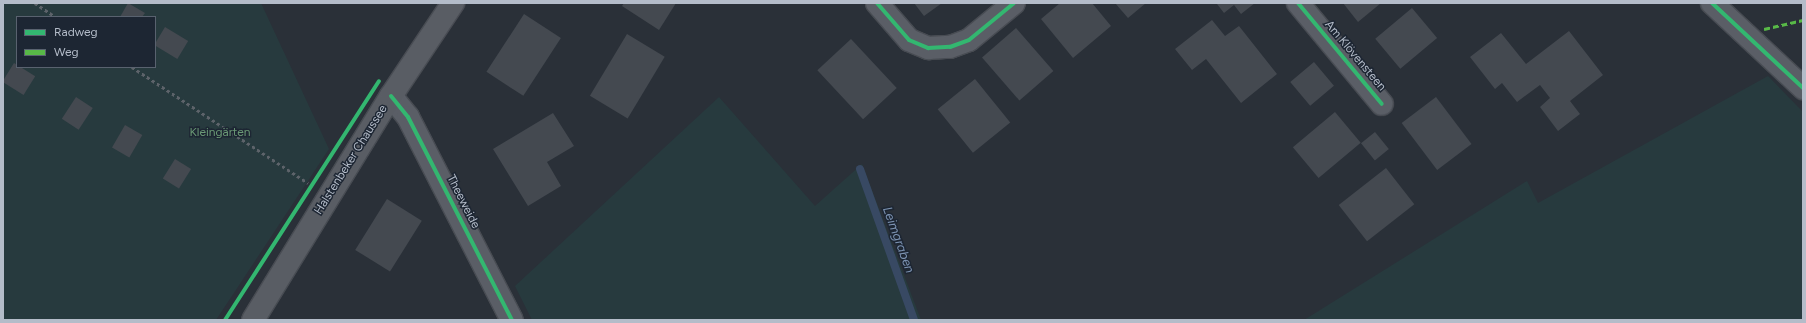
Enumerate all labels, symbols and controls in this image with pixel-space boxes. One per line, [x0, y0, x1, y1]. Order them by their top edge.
legend [16, 16, 156, 68]
street label: Am Klövensteen [1321, 18, 1389, 94]
text: Radweg [54, 25, 98, 39]
text: Weg [54, 45, 79, 59]
street label: Halstenbeker Chaussee [311, 103, 391, 217]
park label: Kleingärten [190, 126, 250, 140]
street label: Theeweide [443, 173, 483, 231]
water label: Leimgraben [879, 205, 917, 275]

